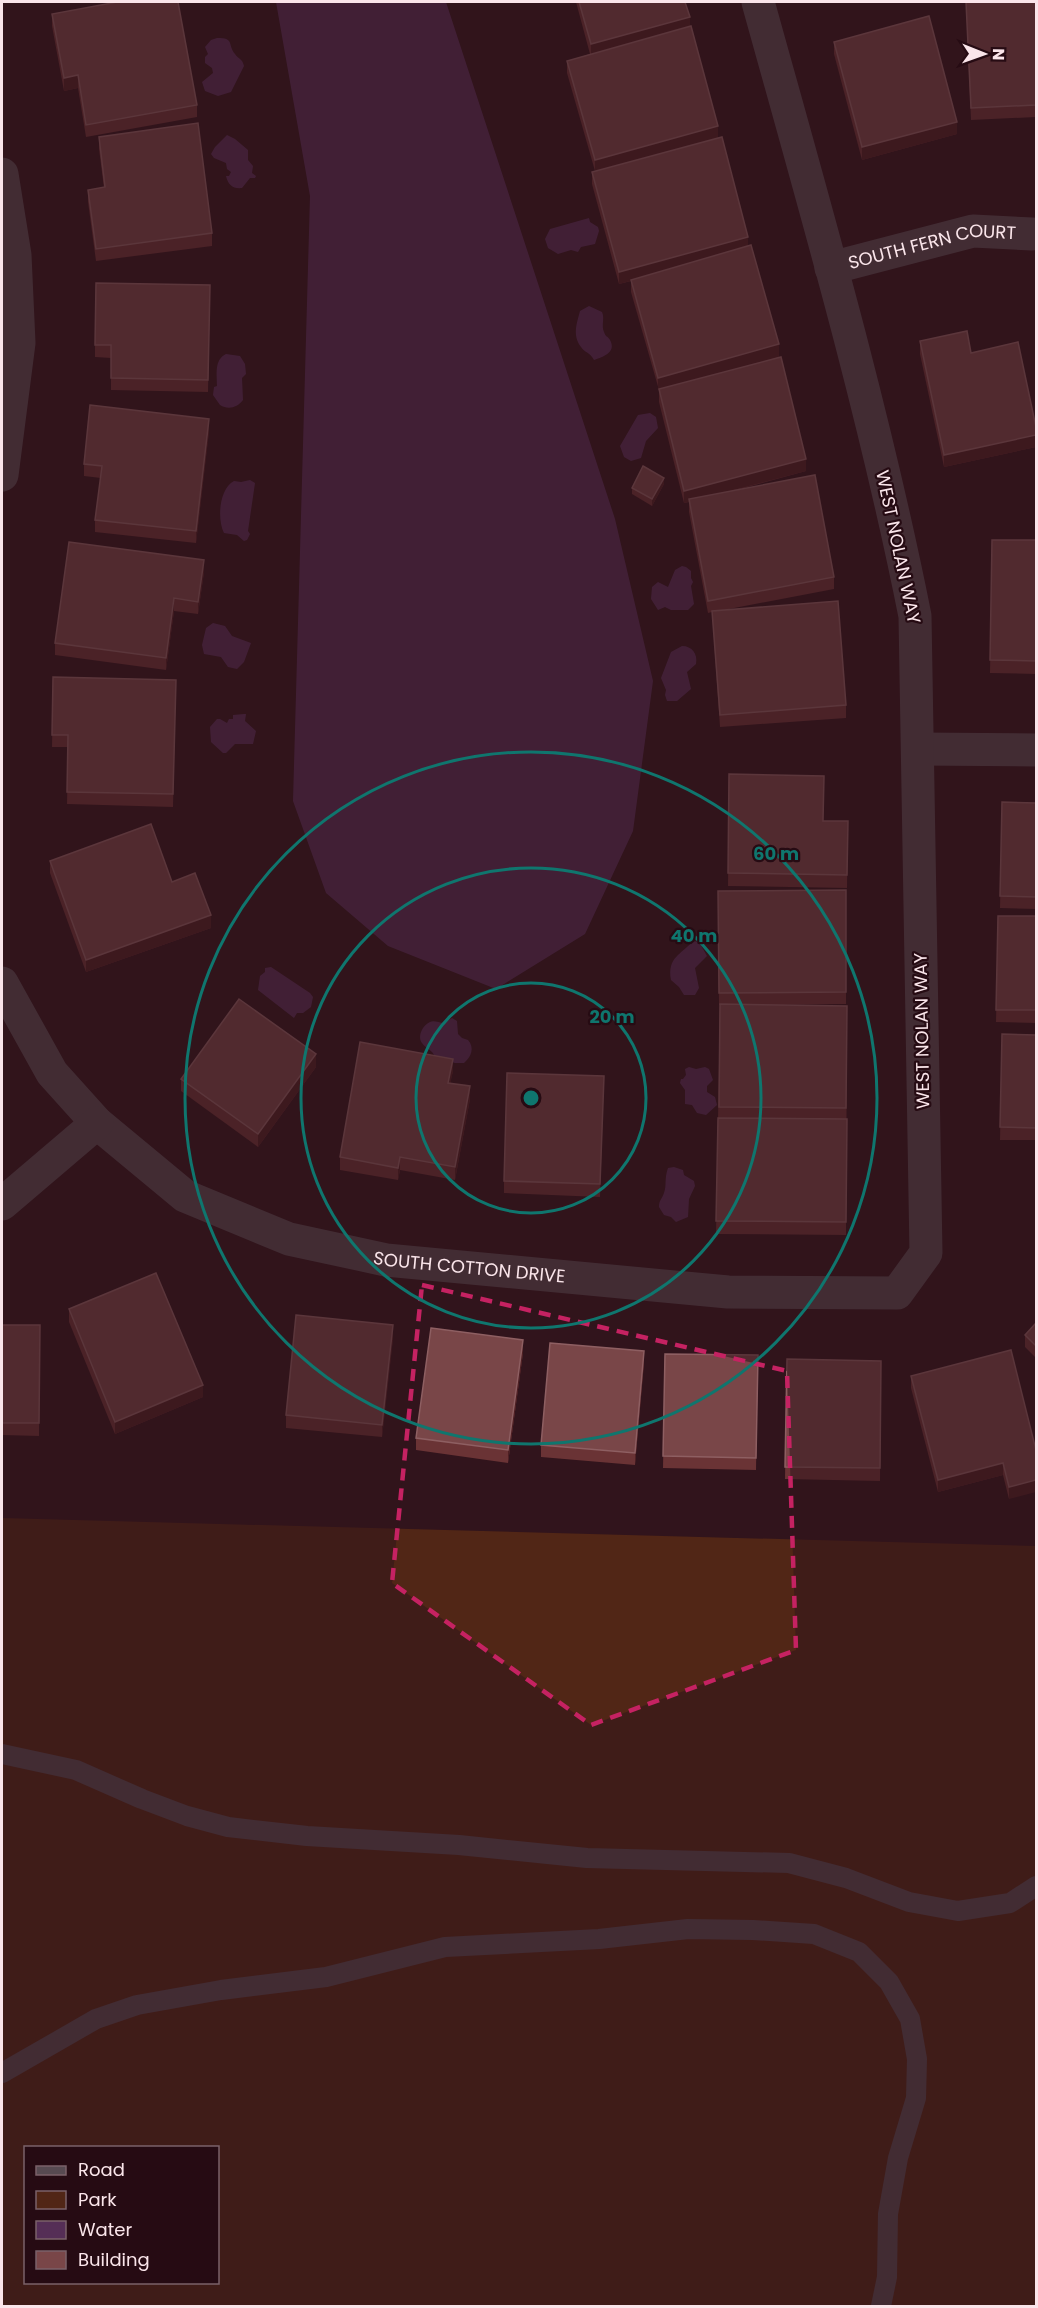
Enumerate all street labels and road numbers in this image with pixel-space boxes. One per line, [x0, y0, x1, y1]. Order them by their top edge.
street label: SOUTH FERN COURT [845, 218, 1017, 275]
street label: WEST NOLAN WAY [870, 468, 927, 626]
street label: WEST NOLAN WAY [908, 952, 935, 1109]
street label: SOUTH COTTON DRIVE [371, 1245, 566, 1289]

